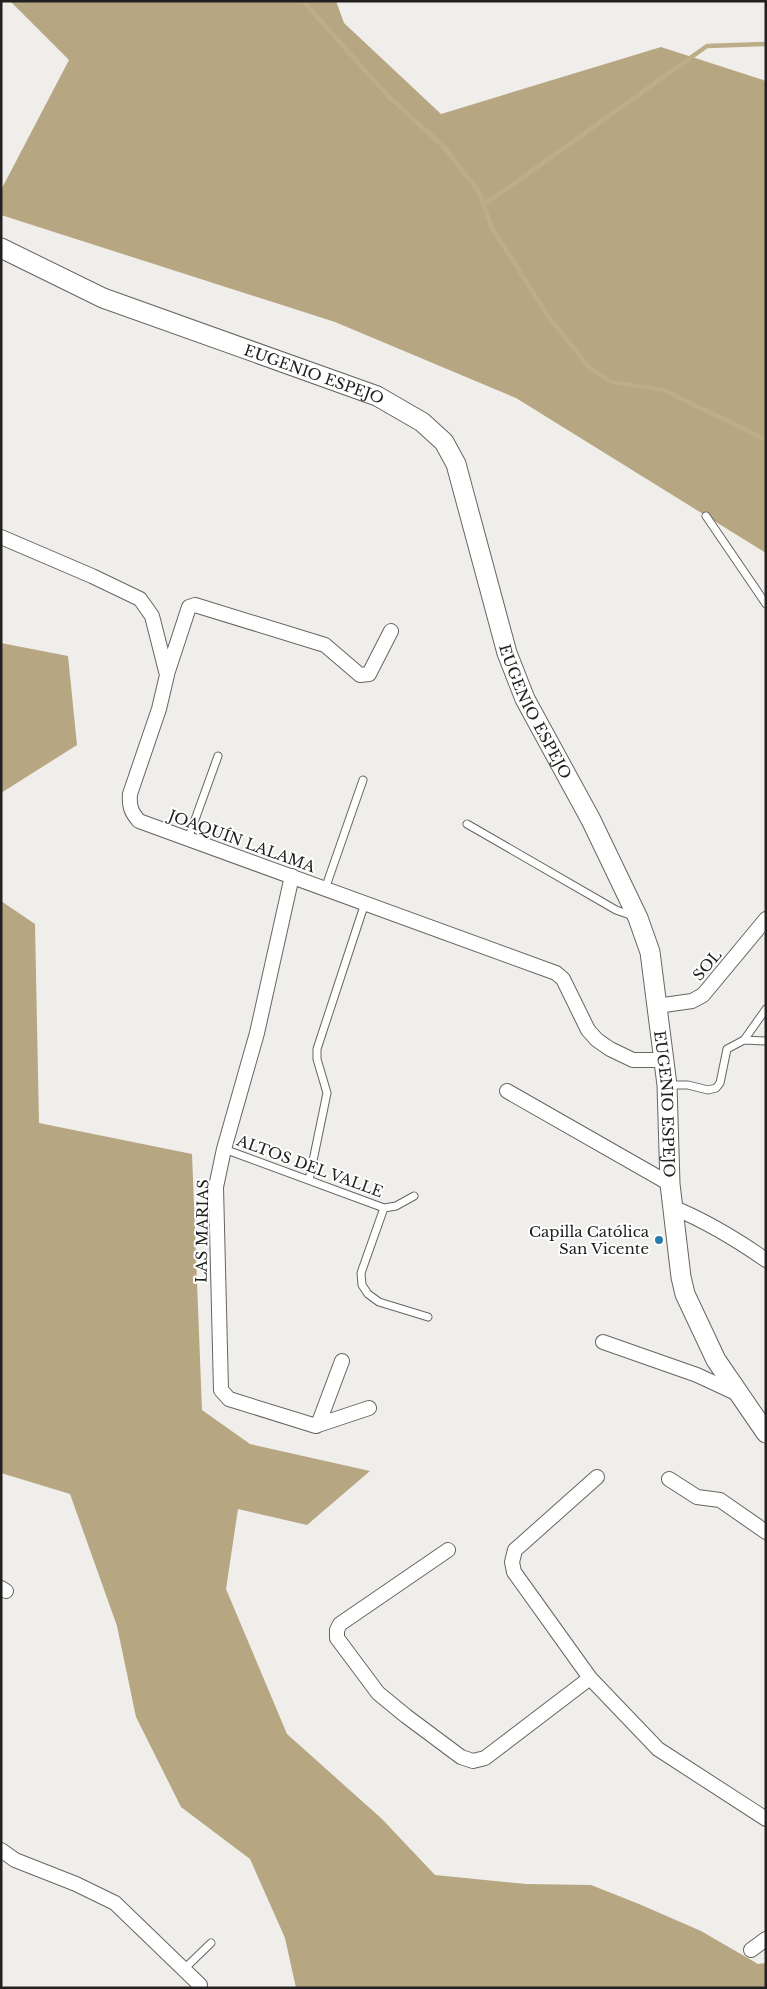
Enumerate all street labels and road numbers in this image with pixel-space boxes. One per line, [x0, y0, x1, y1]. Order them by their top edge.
street label: EUGENIO ESPEJO [242, 340, 388, 408]
street label: EUGENIO ESPEJO [496, 642, 576, 782]
street label: JOAQUÍN LALAMA [164, 805, 318, 877]
street label: SOL [689, 946, 725, 984]
street label: EUGENIO ESPEJO [651, 1029, 679, 1178]
street label: ALTOS DEL VALLE [233, 1130, 386, 1201]
street label: LAS MARIAS [192, 1179, 212, 1283]

